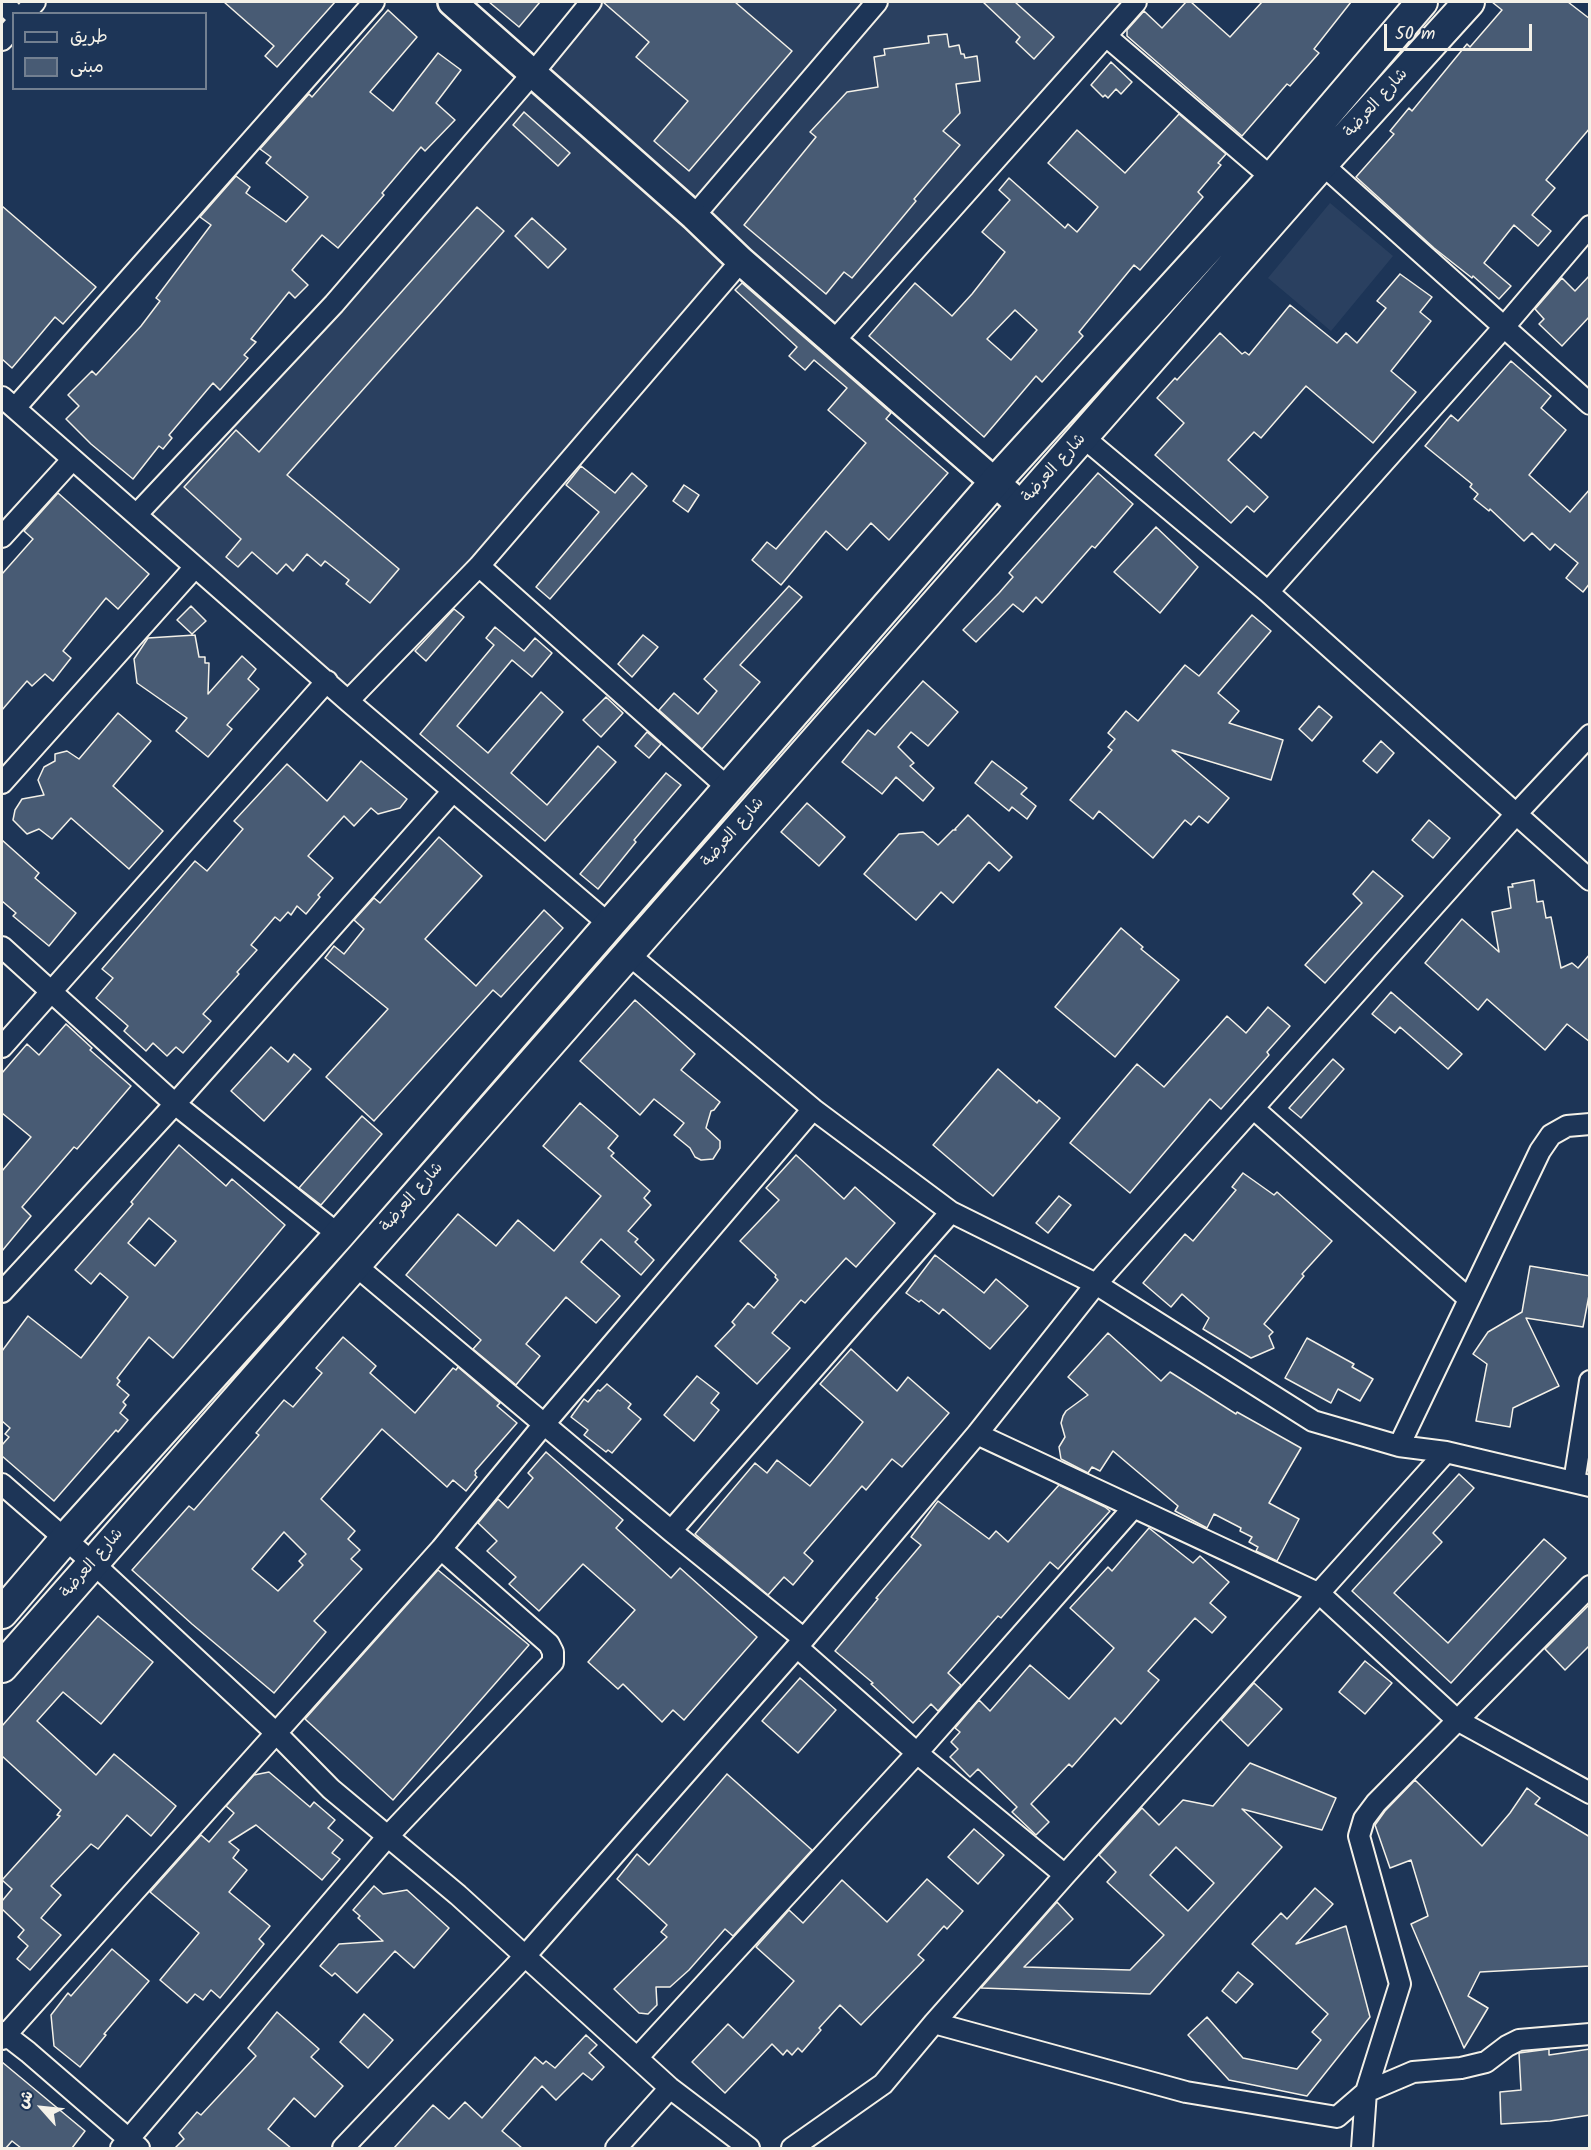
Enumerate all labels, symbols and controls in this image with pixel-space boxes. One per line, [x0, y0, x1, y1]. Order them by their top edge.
legend [12, 12, 207, 90]
scale bar [1387, 12, 1536, 50]
text: 50 m [1395, 20, 1435, 49]
text: طريق [70, 23, 108, 52]
text: مبنى [70, 53, 104, 82]
street label: شارع العرضة [1341, 66, 1413, 142]
street label: شارع العرضة [1019, 431, 1091, 507]
street label: شارع العرضة [699, 794, 769, 872]
street label: شارع العرضة [378, 1159, 448, 1237]
street label: شارع العرضة [58, 1525, 128, 1603]
north arrow [12, 2078, 72, 2138]
text: ش [10, 2086, 41, 2113]

